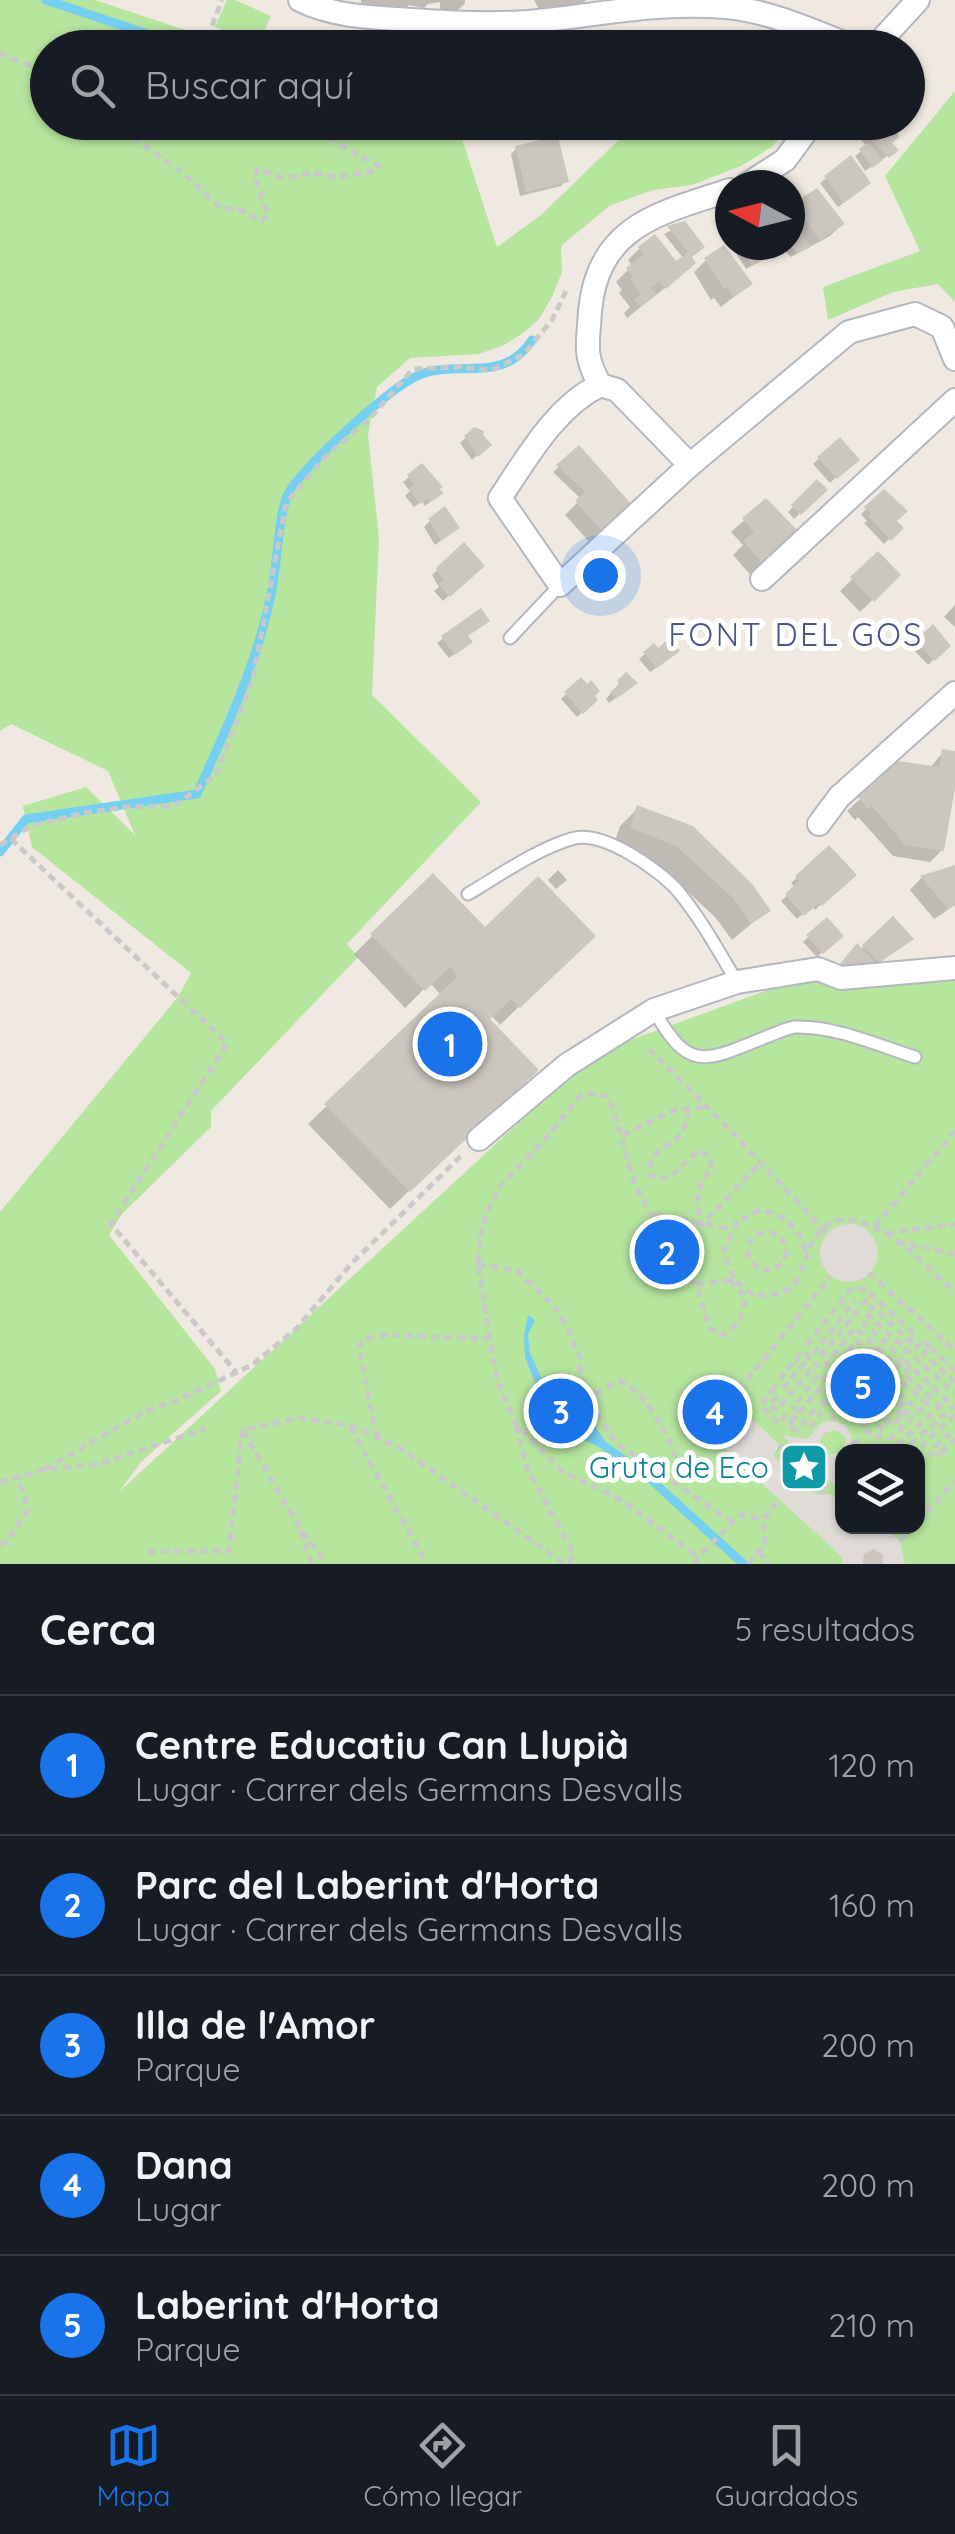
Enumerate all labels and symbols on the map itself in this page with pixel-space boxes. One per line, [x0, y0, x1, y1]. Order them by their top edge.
north arrow [715, 170, 805, 260]
your location [575, 550, 626, 601]
district label: FONT DEL GOS [668, 614, 924, 654]
pin: 1 [418, 1006, 482, 1082]
pin: 2 [634, 1214, 700, 1290]
pin: 5 [830, 1348, 896, 1424]
pin: 3 [528, 1374, 594, 1448]
pin: 4 [682, 1374, 748, 1450]
place icon: Gruta de Eco [778, 1441, 830, 1493]
place label: Gruta de Eco [589, 1448, 769, 1486]

